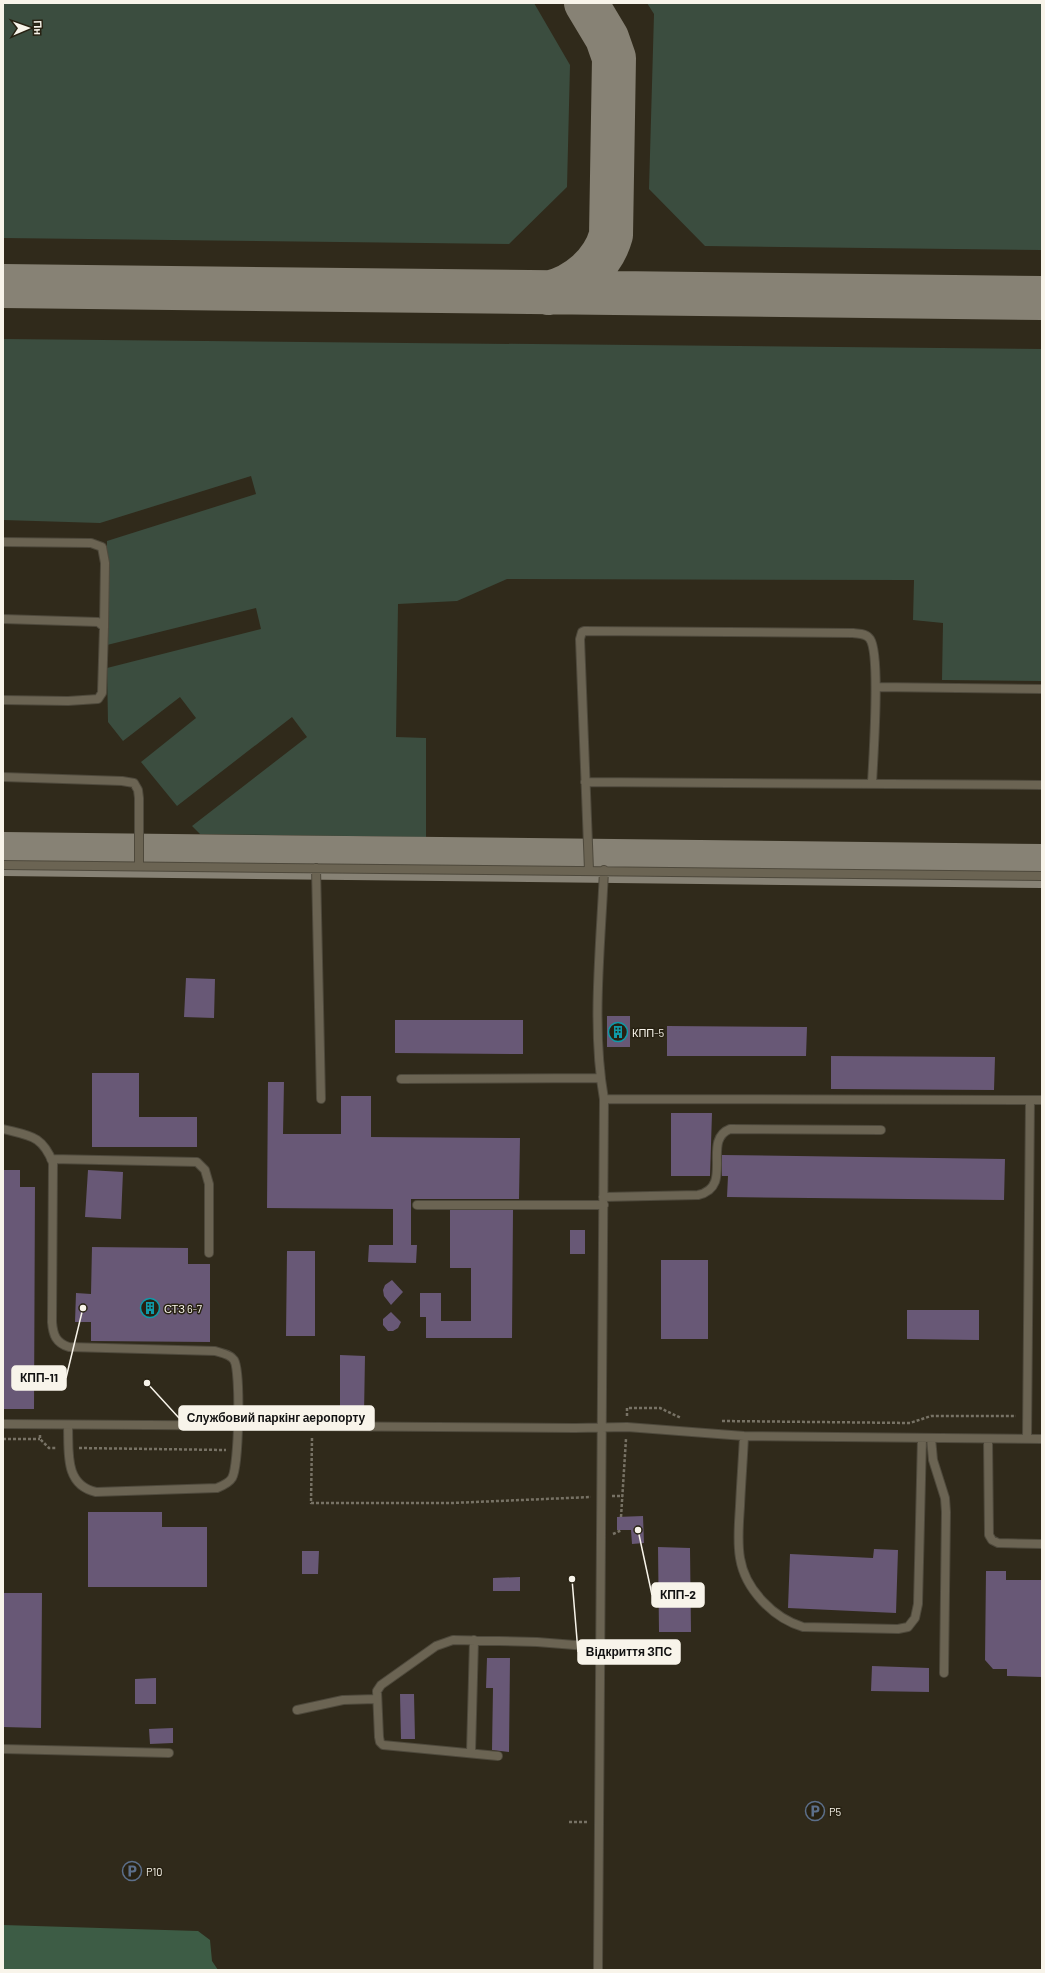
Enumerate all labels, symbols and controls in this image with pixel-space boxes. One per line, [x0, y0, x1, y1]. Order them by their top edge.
north arrow [8, 8, 48, 48]
text: Пн [32, 20, 45, 35]
building icon: КПП-5 [607, 1021, 629, 1043]
place label: КПП-5 [632, 1026, 665, 1039]
building icon: СТЗ 6-7 [139, 1297, 161, 1319]
place label: СТЗ 6-7 [164, 1302, 202, 1315]
callout: КПП-11 [12, 1366, 66, 1390]
text: КПП-11 [20, 1370, 58, 1384]
callout: Службовий паркінг аеропорту [179, 1406, 374, 1430]
text: Службовий паркінг аеропорту [187, 1410, 366, 1425]
callout: КПП-2 [652, 1583, 704, 1607]
text: КПП-2 [660, 1587, 696, 1601]
callout: Відкриття ЗПС [578, 1640, 680, 1664]
text: Відкриття ЗПС [586, 1644, 672, 1659]
parking icon: P5 [804, 1800, 826, 1822]
place label: P5 [829, 1805, 842, 1818]
parking icon: P10 [121, 1860, 143, 1882]
place label: P10 [146, 1865, 163, 1878]

